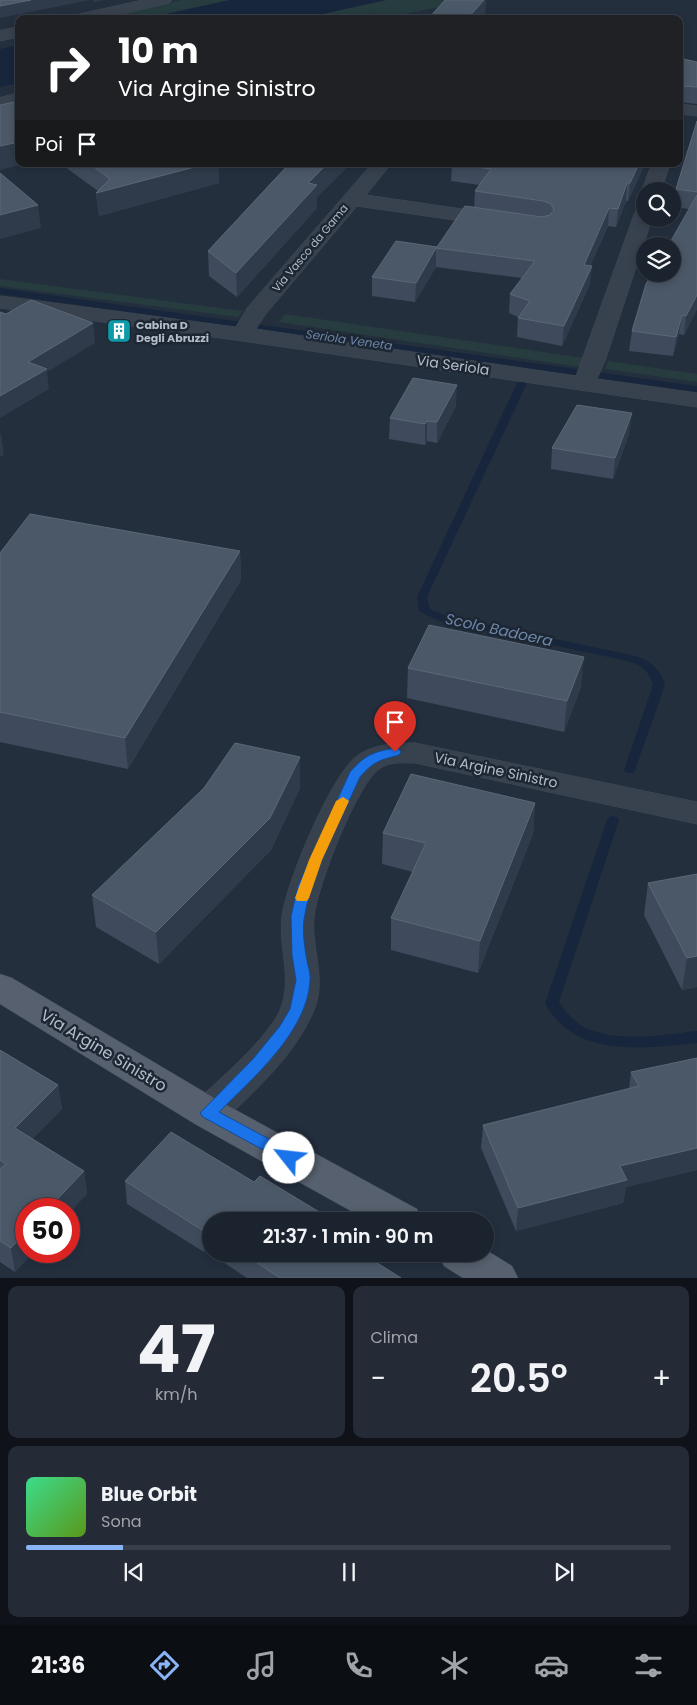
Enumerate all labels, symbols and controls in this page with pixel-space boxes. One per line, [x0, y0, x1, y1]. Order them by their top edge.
text: 10 m [118, 26, 198, 75]
icon: right [35, 35, 100, 100]
text: Via Argine Sinistro [118, 73, 316, 104]
icon: arrive [73, 130, 101, 158]
text: Poi [35, 131, 63, 158]
map controls [636, 182, 681, 282]
button: search [636, 182, 681, 227]
street label: Via Vasco da Gama [268, 201, 352, 295]
button: layers [636, 237, 681, 282]
place label: Cabina D Degli Abruzzi [136, 317, 209, 346]
building icon: Cabina D Degli Abruzzi [106, 318, 132, 344]
water label: Seriola Veneta [305, 325, 393, 354]
street label: Via Seriola [415, 350, 491, 380]
water label: Scolo Badoera [443, 608, 555, 651]
pin [374, 701, 416, 752]
icon: arrive [381, 708, 409, 736]
street label: Via Argine Sinistro [432, 747, 560, 793]
street label: Via Argine Sinistro [36, 1004, 171, 1097]
position arrow [262, 1131, 314, 1183]
speed limit sign: 50 [15, 1198, 80, 1263]
text: 21:37 · 1 min · 90 m [263, 1223, 433, 1250]
text: 47 [137, 1304, 216, 1395]
text: Clima [371, 1326, 418, 1349]
text: 20.5° [470, 1352, 568, 1405]
text: − [371, 1359, 386, 1398]
text: + [652, 1359, 671, 1398]
text: km/h [155, 1383, 198, 1406]
text: Blue Orbit [101, 1481, 197, 1508]
text: Sona [101, 1510, 142, 1533]
icon: previous [120, 1558, 148, 1586]
icon: pause [335, 1558, 363, 1586]
icon: next [550, 1558, 578, 1586]
icon: directions [147, 1648, 182, 1683]
icon: music [244, 1648, 279, 1683]
icon: phone [341, 1648, 376, 1683]
icon: climate [437, 1648, 472, 1683]
icon: car [534, 1648, 569, 1683]
icon: filters [631, 1648, 666, 1683]
text: 21:36 [31, 1650, 85, 1681]

